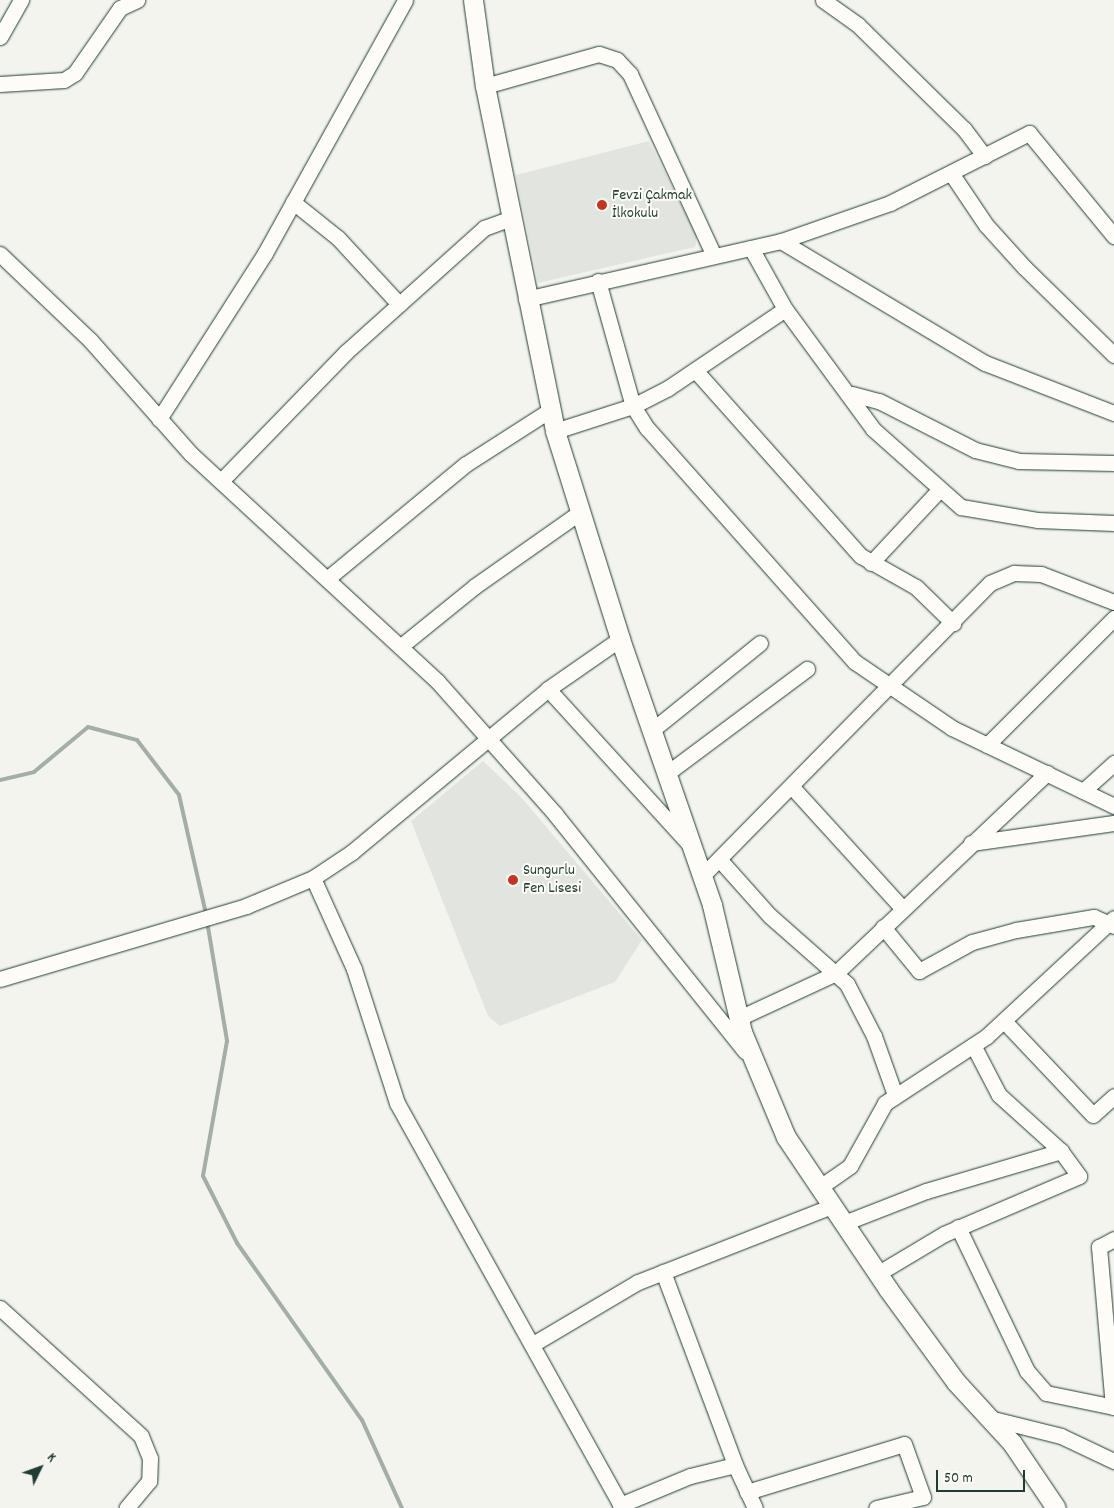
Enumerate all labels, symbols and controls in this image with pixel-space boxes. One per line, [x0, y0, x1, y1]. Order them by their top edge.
place label: Fevzi Çakmak İlkokulu [612, 186, 692, 224]
marker: Fevzi Çakmak İlkokulu [596, 199, 608, 211]
place label: Sungurlu Fen Lisesi [523, 861, 581, 899]
marker: Sungurlu Fen Lisesi [507, 874, 519, 886]
north arrow [15, 1443, 65, 1493]
text: K [42, 1449, 61, 1467]
scale bar [939, 1460, 1028, 1492]
text: 50 m [944, 1468, 973, 1490]

